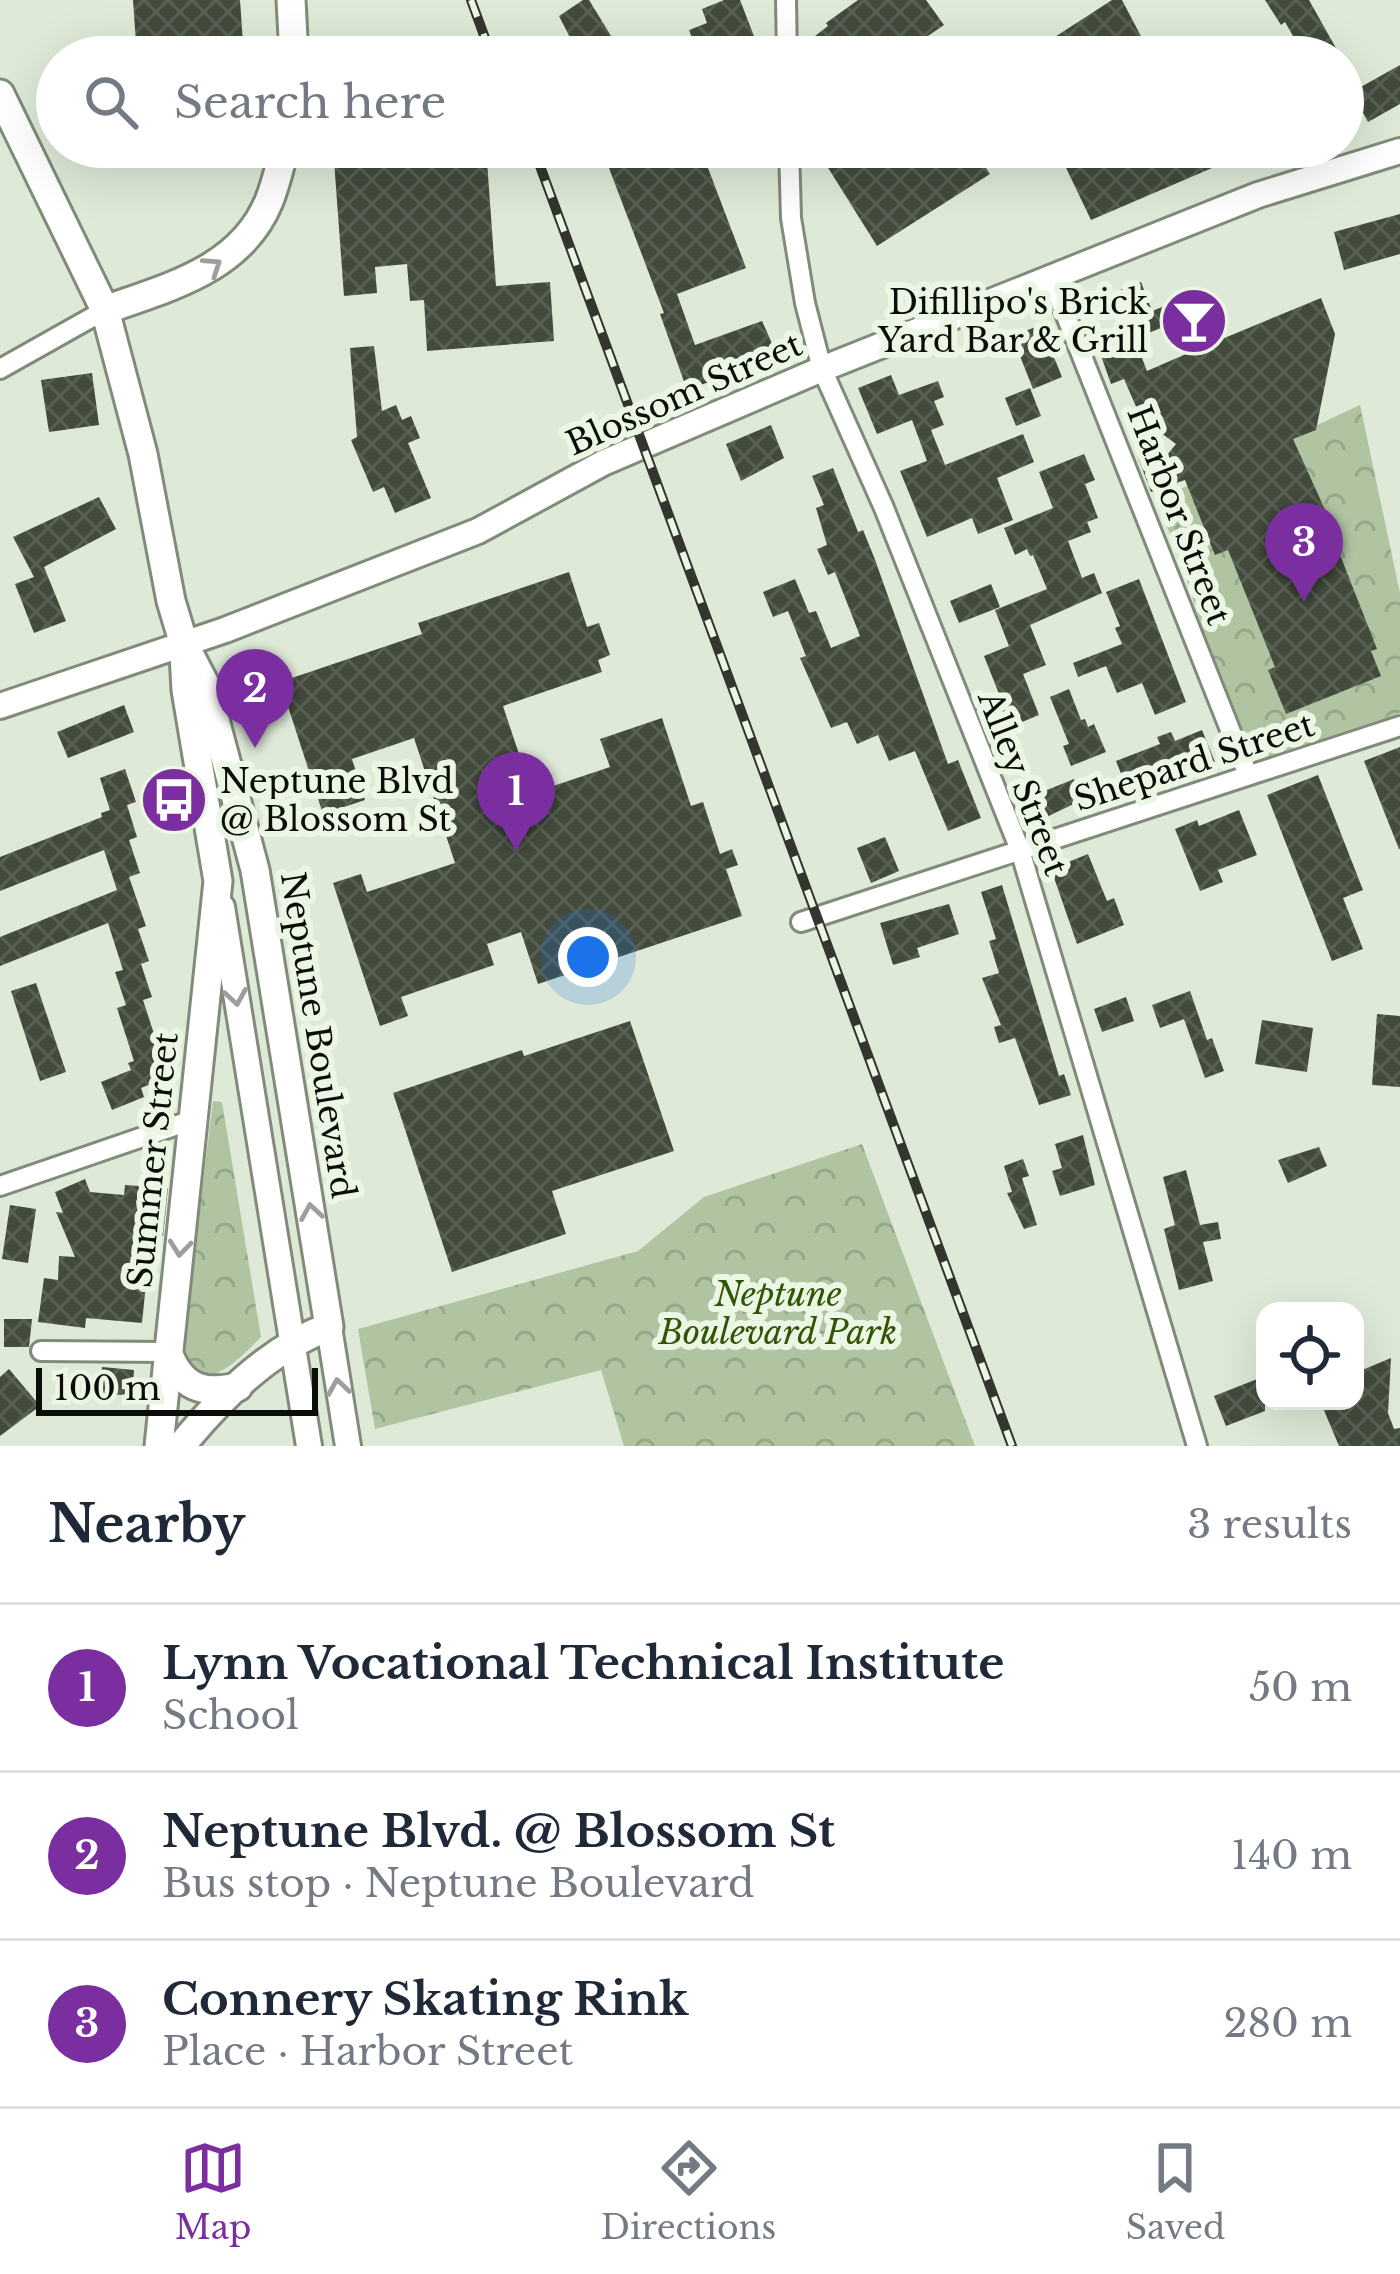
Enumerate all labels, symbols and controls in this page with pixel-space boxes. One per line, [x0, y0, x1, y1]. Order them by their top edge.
search box [36, 36, 1364, 168]
icon: search [78, 69, 144, 135]
text: Search here [174, 74, 446, 130]
one-way arrow [199, 259, 221, 281]
place label: Difillipo's Brick Yard Bar & Grill [877, 282, 1149, 361]
bar icon: Difillipo's Brick Yard Bar & Grill [1159, 286, 1229, 356]
street label: Blossom Street [560, 324, 809, 464]
street label: Harbor Street [1118, 400, 1240, 631]
pin: 3 [1265, 503, 1343, 602]
pin: 2 [216, 649, 294, 748]
street label: Alley Street [969, 684, 1077, 882]
street label: Shepard Street [1069, 704, 1320, 820]
pin: 1 [477, 752, 555, 851]
place label: Neptune Blvd @ Blossom St [220, 761, 453, 840]
bus stop icon: Neptune Blvd @ Blossom St [139, 765, 209, 835]
street label: Neptune Boulevard [272, 869, 364, 1201]
your location [558, 927, 618, 987]
one-way arrow [222, 987, 248, 1006]
street label: Summer Street [119, 1030, 187, 1290]
one-way arrow [299, 1202, 325, 1221]
one-way arrow [168, 1238, 194, 1258]
park label: Neptune Boulevard Park [658, 1274, 897, 1353]
map controls [1256, 1302, 1364, 1410]
button: locate [1256, 1302, 1364, 1410]
scale bar [36, 1362, 318, 1415]
text: 100 m [54, 1368, 161, 1409]
one-way arrow [327, 1377, 352, 1397]
text: Nearby [48, 1493, 245, 1556]
text: 3 results [1187, 1500, 1352, 1549]
text: Lynn Vocational Technical Institute [162, 1635, 1005, 1691]
text: 1 [78, 1663, 96, 1712]
text: 50 m [1249, 1663, 1352, 1712]
text: School [162, 1691, 299, 1740]
text: Neptune Blvd. @ Blossom St [162, 1803, 835, 1859]
text: 2 [74, 1831, 100, 1880]
text: 140 m [1231, 1831, 1352, 1880]
text: Bus stop · Neptune Boulevard [162, 1859, 754, 1908]
text: Connery Skating Rink [162, 1971, 689, 2027]
text: 3 [75, 1999, 99, 2048]
text: 280 m [1223, 1999, 1352, 2048]
text: Place · Harbor Street [162, 2027, 573, 2076]
tab: Map [175, 2135, 251, 2248]
tab: Directions [601, 2135, 776, 2248]
tab: Saved [1126, 2135, 1225, 2248]

